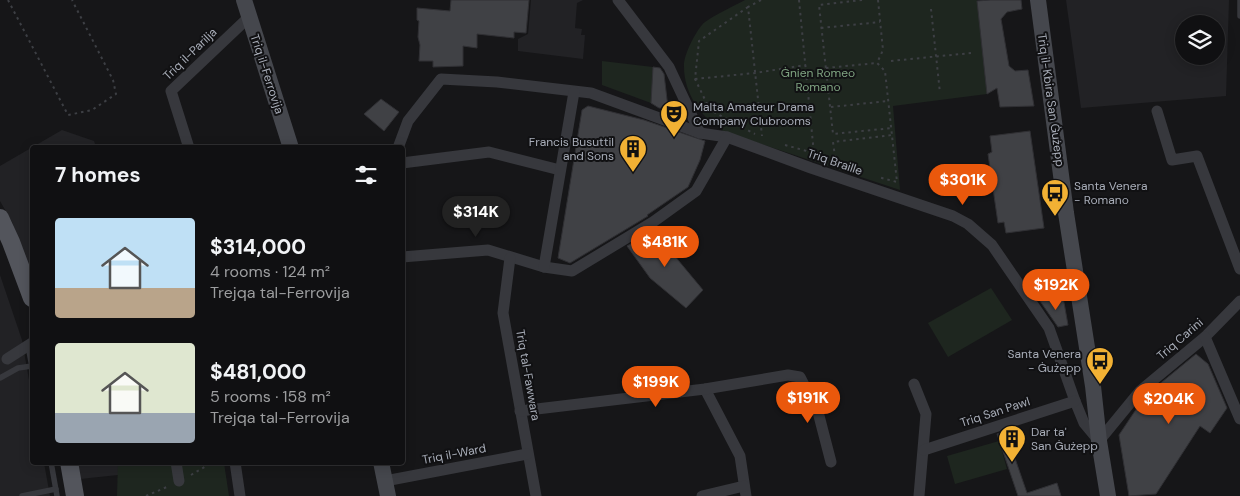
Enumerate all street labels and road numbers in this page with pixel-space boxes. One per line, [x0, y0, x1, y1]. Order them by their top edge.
street label: Triq il-Parilja [160, 24, 220, 84]
street label: Triq il-Ferrovija [247, 32, 287, 116]
street label: Triq il-Kbira San Ġużepp [1034, 32, 1068, 168]
street label: Triq Braille [805, 145, 865, 179]
street label: Triq Carini [1154, 314, 1207, 364]
street label: Triq tal-Fawwara [512, 328, 544, 422]
street label: Triq San Pawl [958, 393, 1032, 431]
street label: Triq il-Ward [421, 440, 487, 468]

